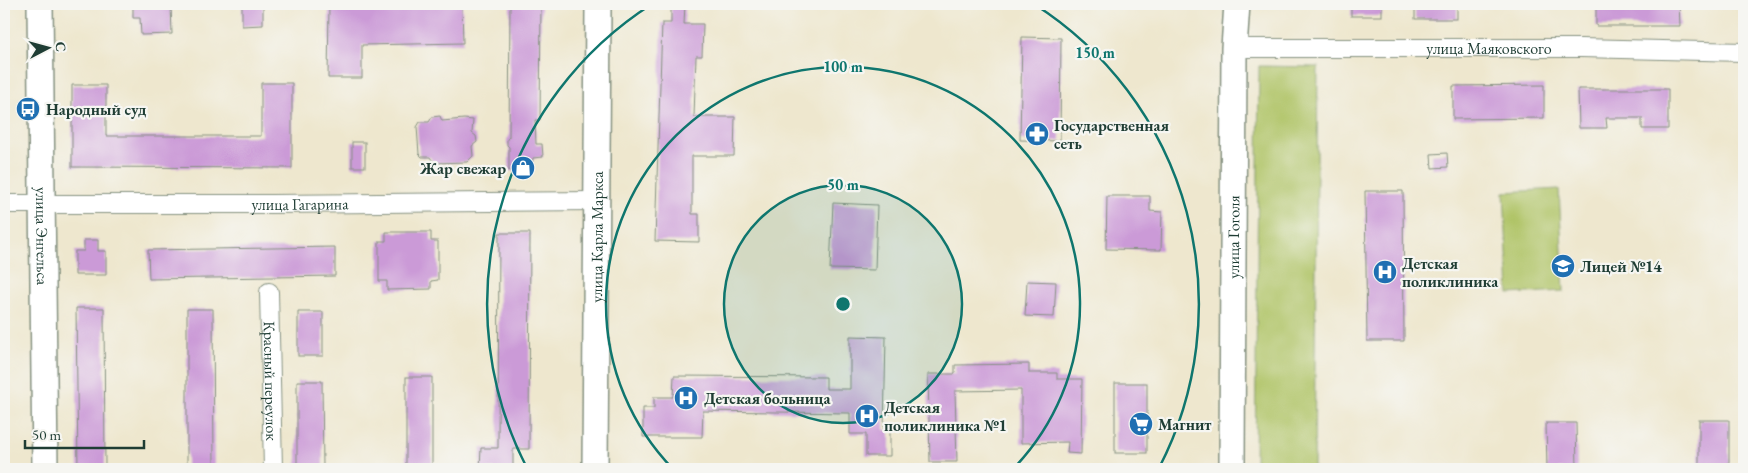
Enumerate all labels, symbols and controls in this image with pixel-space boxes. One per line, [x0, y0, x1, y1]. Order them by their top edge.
north arrow [22, 22, 72, 72]
street label: улица Маяковского [1426, 38, 1552, 59]
text: С [51, 41, 70, 53]
text: 150 m [1075, 43, 1115, 62]
text: 100 m [823, 57, 863, 76]
bus stop icon: Народный суд [15, 96, 41, 122]
place label: Народный суд [46, 99, 147, 120]
place label: Государственная сеть [1054, 115, 1170, 154]
pharmacy icon: Государственная сеть [1024, 121, 1050, 147]
shop icon: Жар свежар [510, 155, 536, 181]
place label: Жар свежар [419, 158, 506, 179]
street label: улица Карла Маркса [586, 171, 607, 303]
text: 50 m [827, 175, 859, 194]
street label: улица Энгельса [31, 187, 54, 286]
street label: улица Гагарина [251, 193, 349, 215]
street label: улица Гоголя [1222, 195, 1244, 279]
place label: Детская поликлиника [1402, 253, 1499, 292]
school or university icon: Лицей №14 [1550, 253, 1576, 279]
place label: Лицей №14 [1580, 256, 1662, 277]
hospital icon: Детская поликлиника [1372, 259, 1398, 285]
centre of rings [834, 295, 852, 313]
street label: Красный переулок [259, 321, 283, 441]
hospital icon: Детская больница [673, 385, 699, 411]
place label: Детская больница [704, 388, 832, 409]
place label: Детская поликлиника №1 [884, 397, 1007, 436]
hospital icon: Детская поликлиника №1 [854, 403, 880, 429]
supermarket icon: Магнит [1128, 411, 1154, 437]
place label: Магнит [1158, 414, 1212, 435]
scale bar [25, 418, 144, 450]
text: 50 m [32, 425, 61, 444]

